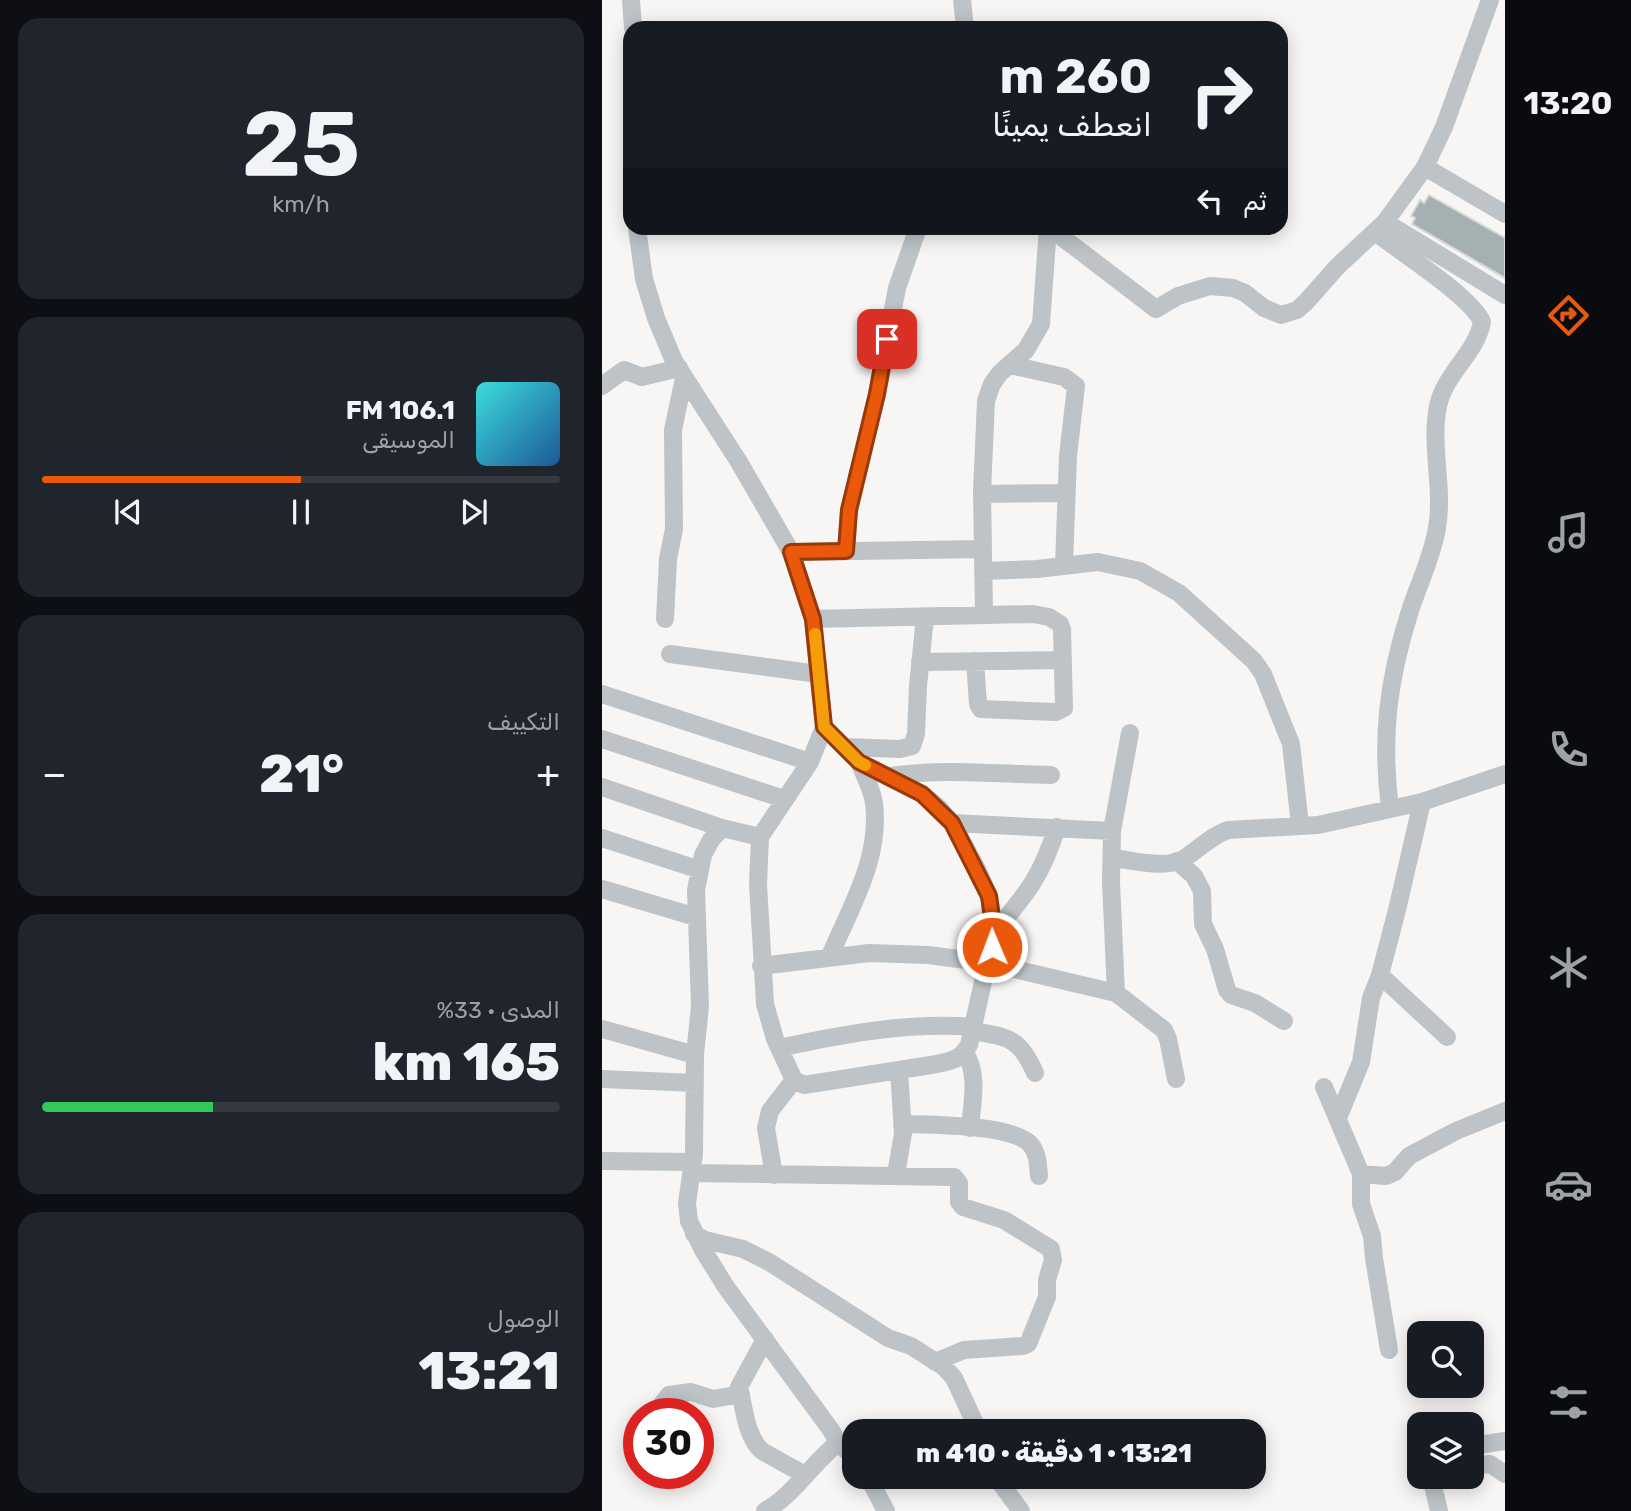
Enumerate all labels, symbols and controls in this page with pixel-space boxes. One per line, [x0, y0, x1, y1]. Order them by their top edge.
text: 260 m [1000, 47, 1152, 105]
icon: right [1176, 49, 1267, 140]
text: 13:20 [1524, 84, 1612, 122]
text: 25 [242, 90, 360, 198]
text: انعطف يمينًا [992, 106, 1152, 144]
icon: left [1191, 182, 1229, 220]
text: ثم [1243, 186, 1267, 217]
text: km/h [272, 190, 330, 218]
icon: directions [1544, 291, 1593, 340]
pin [857, 309, 917, 369]
icon: arrive [868, 320, 906, 358]
text: 106.1 FM [346, 395, 455, 426]
text: الموسيقى [362, 426, 455, 454]
icon: previous [109, 493, 147, 531]
icon: pause [282, 493, 320, 531]
icon: next [455, 493, 493, 531]
icon: music [1544, 508, 1593, 557]
text: التكييف [487, 708, 560, 736]
icon: phone [1544, 725, 1593, 774]
text: 21° [259, 743, 344, 805]
text: − [42, 751, 67, 797]
text: + [536, 751, 560, 797]
position arrow [955, 910, 1029, 984]
icon: climate [1544, 943, 1593, 992]
text: المدى · 33% [437, 996, 560, 1024]
text: 165 km [372, 1031, 560, 1093]
icon: car [1544, 1160, 1593, 1209]
text: الوصول [488, 1305, 560, 1333]
map controls [1407, 1321, 1484, 1489]
button: search [1407, 1321, 1484, 1398]
text: 13:21 [418, 1340, 560, 1402]
icon: filters [1544, 1378, 1593, 1427]
speed limit sign: 30 [623, 1398, 714, 1489]
button: layers [1407, 1412, 1484, 1489]
text: 13:21 · 1 دقيقة · 410 m [916, 1438, 1192, 1469]

